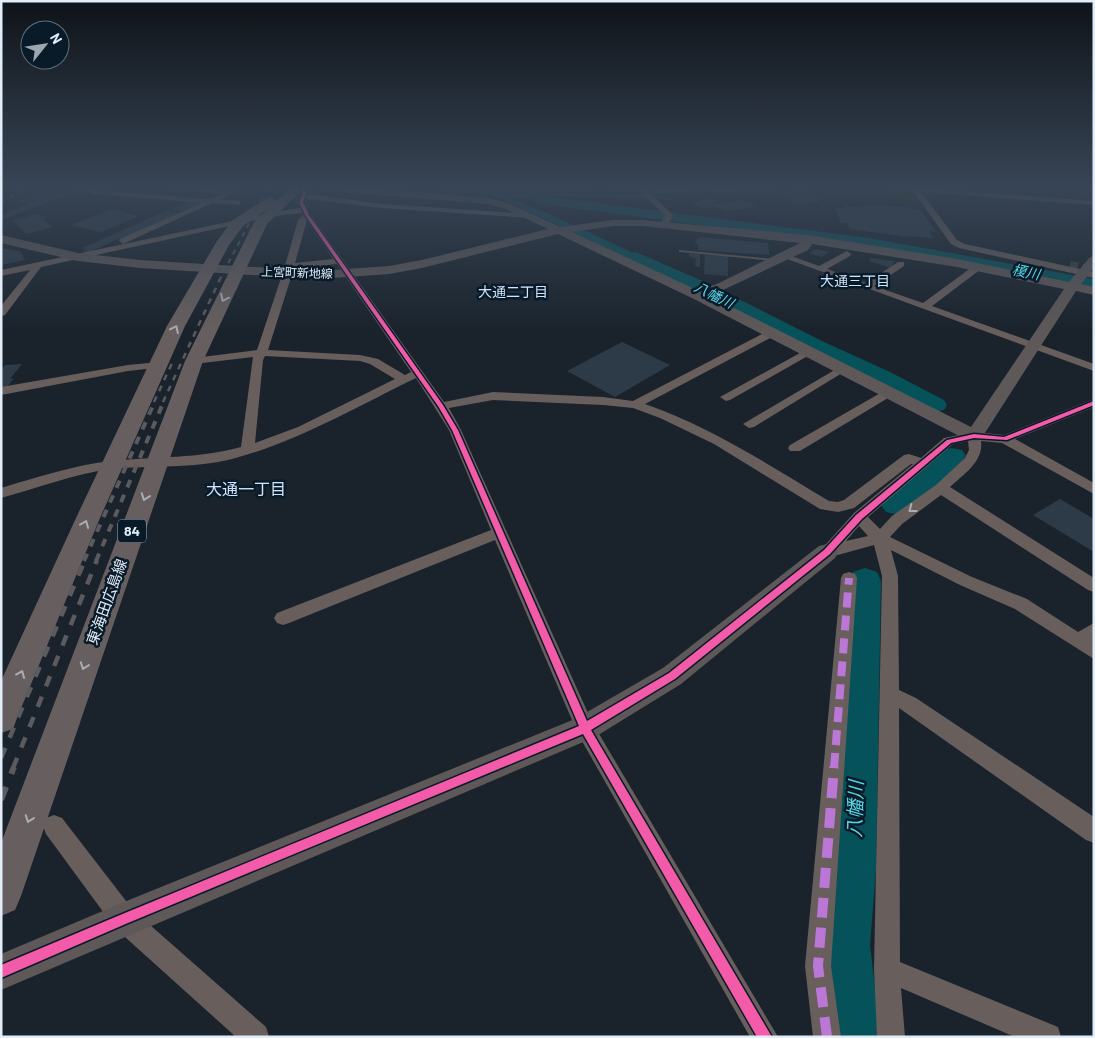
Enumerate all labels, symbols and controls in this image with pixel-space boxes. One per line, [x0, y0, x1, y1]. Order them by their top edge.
north arrow [20, 20, 70, 70]
text: N [47, 30, 66, 47]
water label: 榎川 [1011, 260, 1043, 283]
street label: 上宮町新地線 [261, 264, 333, 280]
district label: 大通三丁目 [820, 272, 890, 289]
water label: 八幡川 [692, 278, 739, 312]
district label: 大通二丁目 [478, 283, 548, 300]
one-way arrow [221, 292, 231, 301]
one-way arrow [169, 325, 179, 334]
district label: 大通一丁目 [206, 479, 286, 498]
one-way arrow [141, 492, 151, 501]
one-way arrow [908, 503, 918, 512]
one-way arrow [79, 520, 89, 529]
road number: 84 [118, 520, 146, 542]
street label: 東海田広島線 [82, 556, 130, 647]
one-way arrow [80, 662, 90, 670]
one-way arrow [14, 670, 25, 679]
water label: 八幡川 [842, 778, 867, 838]
one-way arrow [25, 814, 35, 823]

